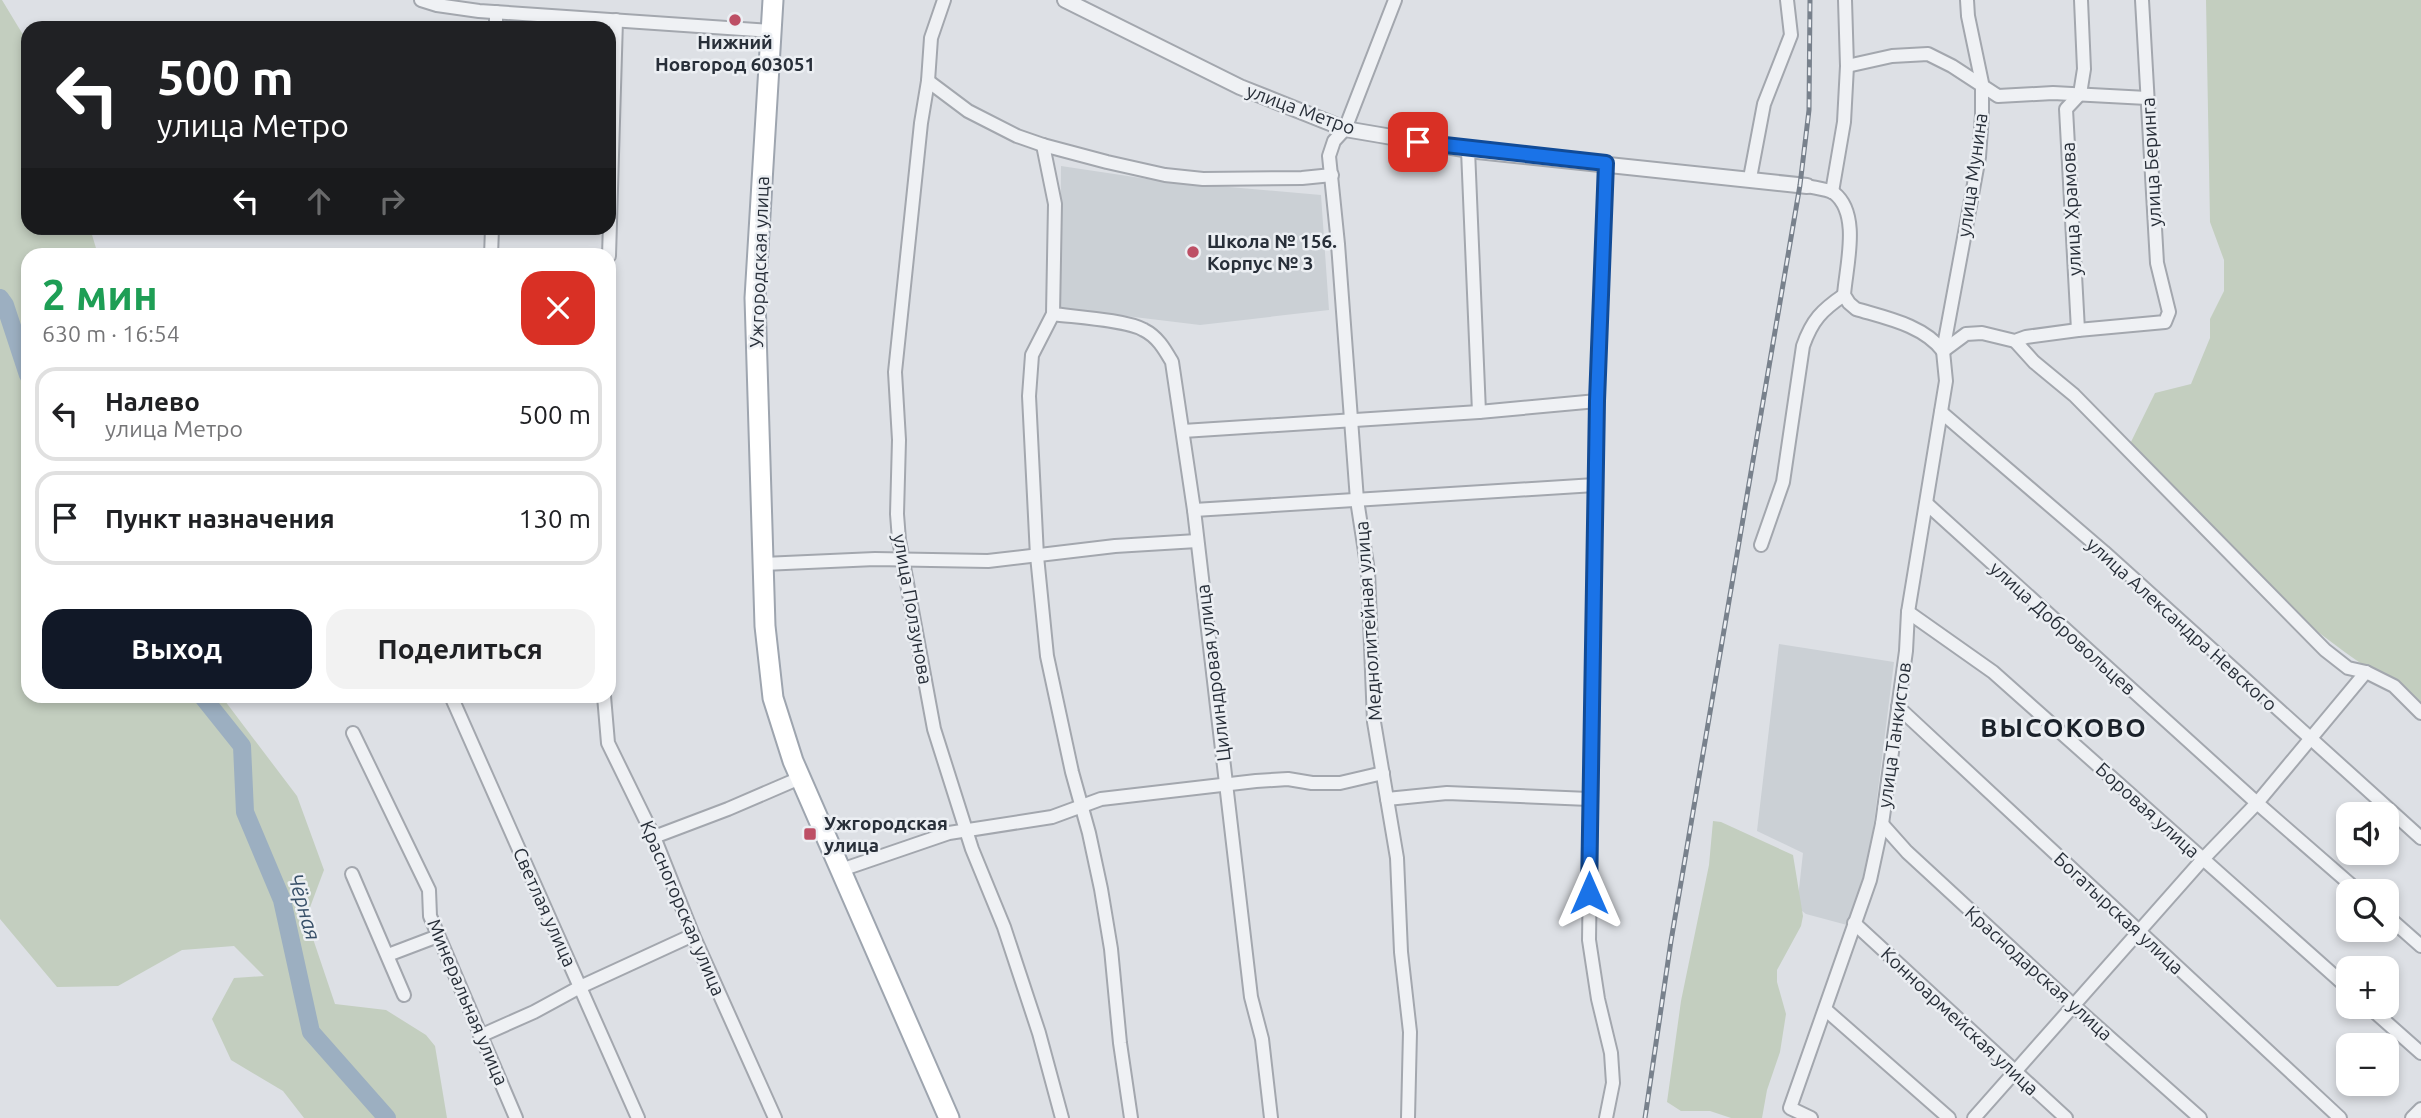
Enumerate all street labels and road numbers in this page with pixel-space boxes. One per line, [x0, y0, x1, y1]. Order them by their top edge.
street label: улица Метро [1244, 79, 1358, 139]
street label: улица Беринга [2137, 97, 2165, 227]
street label: улица Мунина [1952, 111, 1992, 239]
street label: улица Храмова [2057, 141, 2085, 277]
street label: Ужгородская улица [745, 176, 773, 348]
street label: Меднолитейная улица [1350, 520, 1386, 722]
street label: улица Ползунова [889, 532, 937, 686]
street label: улица Александра Невского [2082, 533, 2282, 715]
street label: улица Добровольцев [1986, 557, 2140, 699]
street label: Цилиндровая улица [1191, 583, 1235, 763]
street label: улица Танкистов [1873, 661, 1915, 809]
street label: Боровая улица [2092, 758, 2204, 862]
street label: Красногорская улица [636, 817, 730, 999]
street label: Светлая улица [509, 844, 581, 970]
street label: Богатырская улица [2050, 847, 2188, 979]
street label: Краснодарская улица [1961, 901, 2117, 1045]
street label: Минеральная улица [423, 915, 513, 1089]
street label: Конноармейская улица [1877, 942, 2043, 1100]

